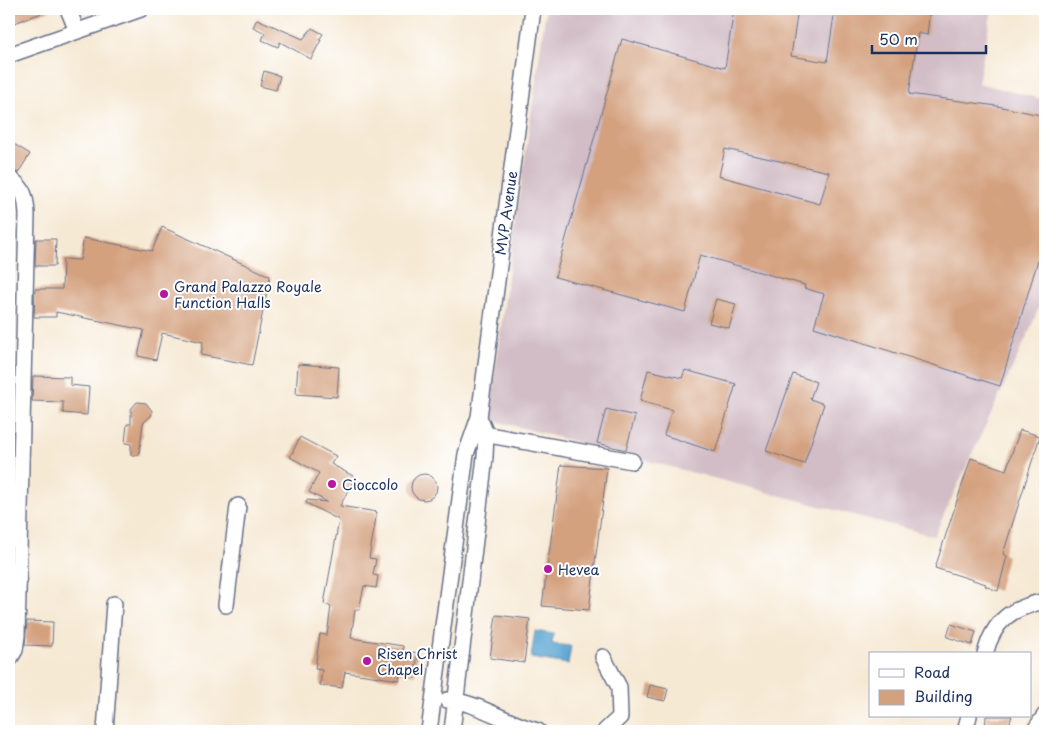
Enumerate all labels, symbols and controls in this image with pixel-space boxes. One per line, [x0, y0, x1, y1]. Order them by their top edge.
scale bar [872, 22, 985, 54]
text: 50 m [879, 27, 918, 50]
street label: MVP Avenue [490, 169, 522, 256]
place label: Grand Palazzo Royale Function Halls [174, 276, 322, 313]
marker: Grand Palazzo Royale Function Halls [158, 288, 170, 300]
place label: Cioccolo [342, 474, 398, 495]
marker: Cioccolo [326, 478, 338, 490]
place label: Hevea [558, 559, 600, 580]
marker: Hevea [542, 563, 554, 575]
place label: Risen Christ Chapel [377, 643, 458, 680]
legend [869, 652, 1032, 718]
marker: Risen Christ Chapel [361, 655, 373, 667]
text: Road [914, 660, 950, 683]
text: Building [914, 684, 973, 707]

